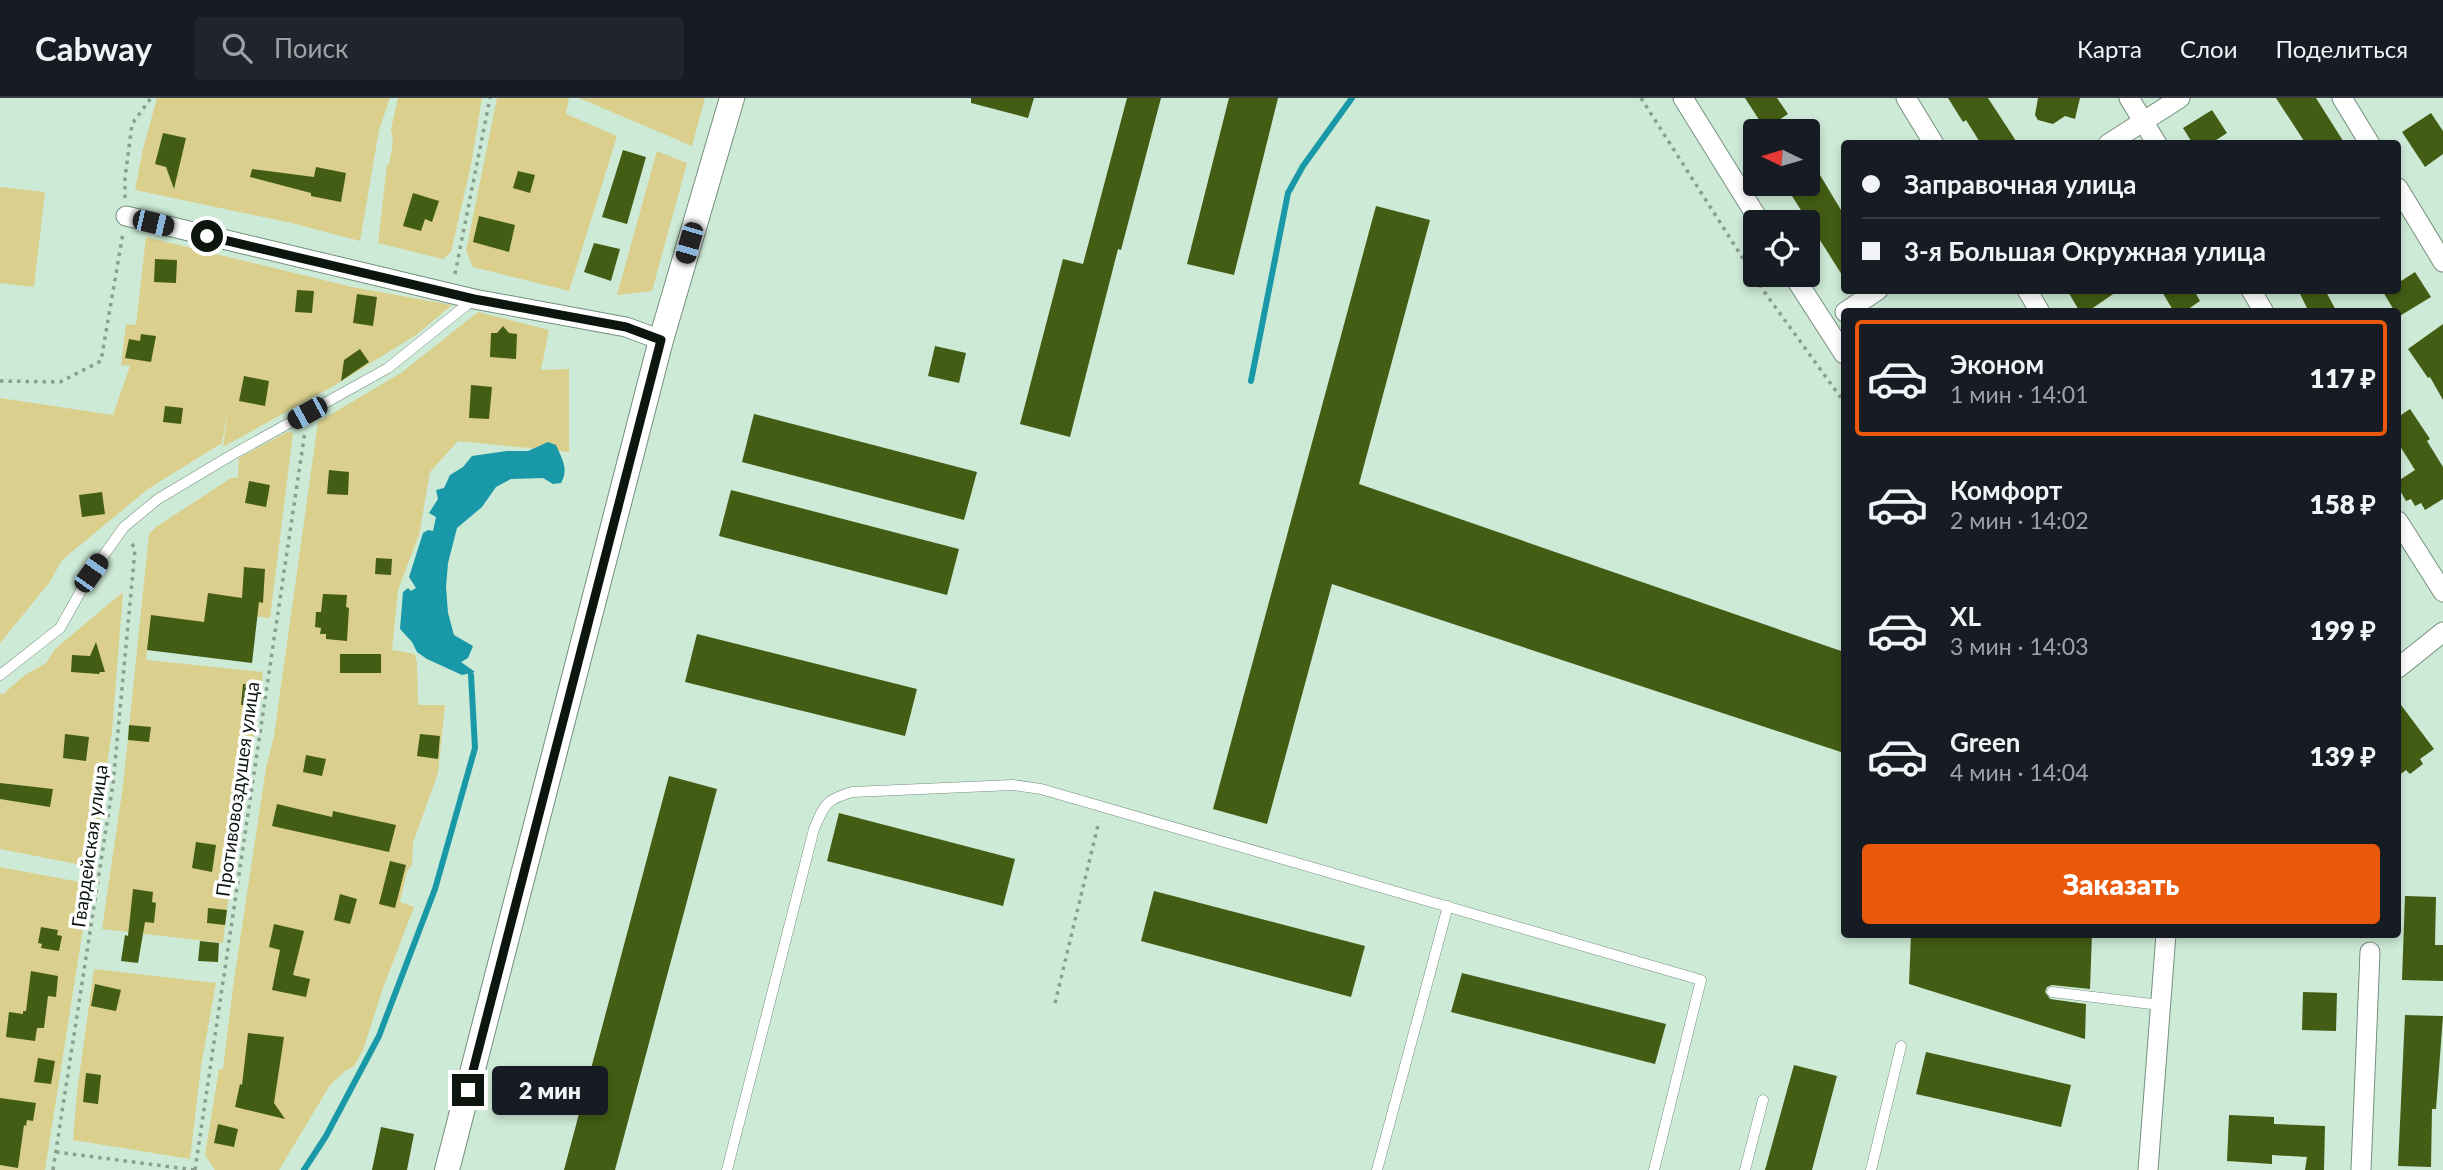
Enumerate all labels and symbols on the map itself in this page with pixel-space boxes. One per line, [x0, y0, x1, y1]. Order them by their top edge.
north arrow [1743, 119, 1820, 196]
car [131, 208, 176, 238]
route start [191, 220, 223, 252]
car [674, 220, 705, 266]
car [284, 394, 331, 432]
car [71, 550, 112, 596]
street label: Противовоздушея улица [211, 680, 263, 898]
street label: Гвардейская улица [66, 763, 112, 929]
callout: 2 мин [492, 1066, 608, 1114]
route end [452, 1074, 484, 1106]

